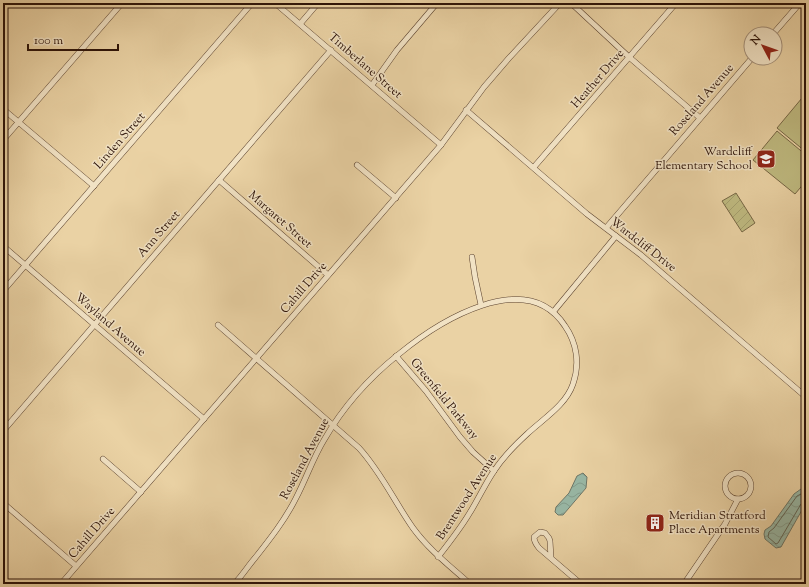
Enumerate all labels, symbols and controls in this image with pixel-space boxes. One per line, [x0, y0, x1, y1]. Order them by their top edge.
scale bar [28, 26, 118, 52]
north arrow [743, 26, 783, 66]
street label: Timberlane Street [324, 29, 406, 103]
text: N [747, 31, 765, 49]
text: 100 m [34, 32, 63, 50]
street label: Heather Drive [567, 45, 629, 112]
street label: Roseland Avenue [666, 60, 739, 140]
street label: Linden Street [90, 108, 150, 174]
place label: Wardcliff Elementary School [655, 143, 753, 175]
school or university icon: Wardcliff Elementary School [755, 148, 777, 170]
street label: Margaret Street [244, 187, 316, 253]
street label: Ann Street [133, 206, 185, 262]
street label: Wardcliff Drive [606, 213, 680, 277]
street label: Cahill Drive [276, 258, 332, 318]
street label: Wayland Avenue [70, 289, 150, 361]
street label: Greenfield Parkway [405, 354, 483, 444]
street label: Roseland Avenue [276, 415, 334, 503]
street label: Brentwood Avenue [432, 450, 502, 544]
street label: Cahill Drive [64, 503, 120, 563]
place label: Meridian Stratford Place Apartments [669, 507, 766, 539]
building icon: Meridian Stratford Place Apartments [644, 512, 666, 534]

